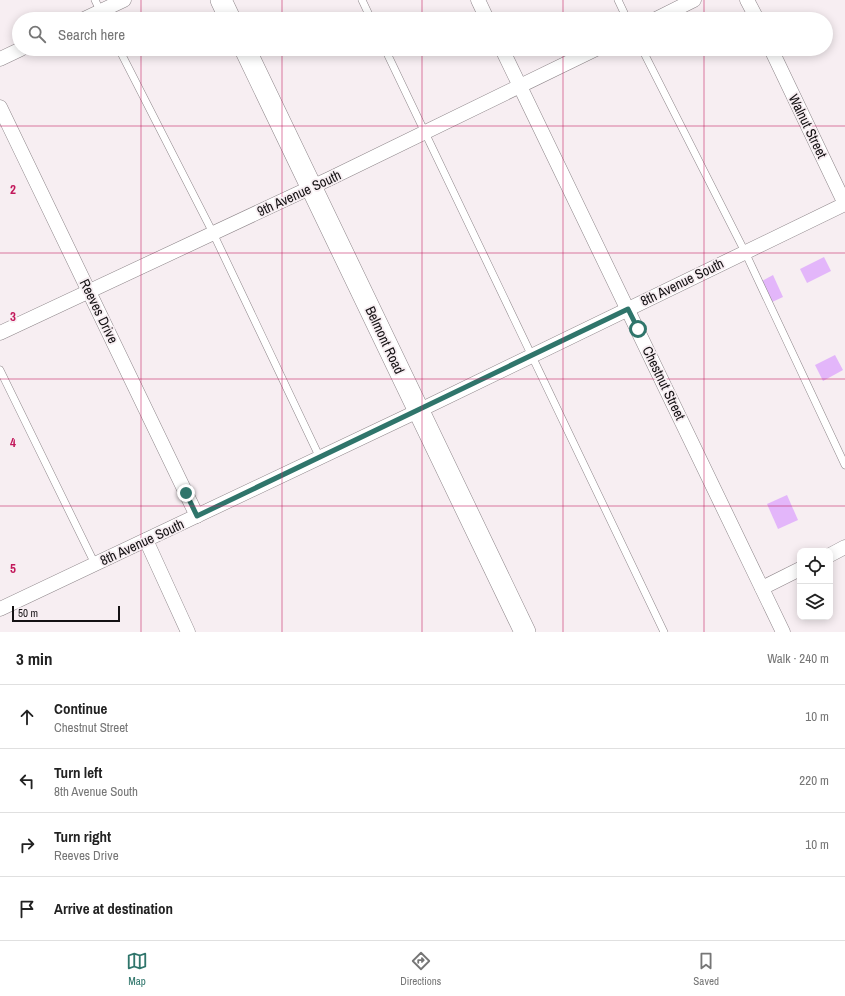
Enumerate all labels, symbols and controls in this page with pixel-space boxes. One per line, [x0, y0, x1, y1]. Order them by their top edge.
search box [12, 12, 833, 56]
icon: search [26, 23, 48, 45]
text: Search here [58, 24, 125, 45]
street label: Walnut Street [785, 91, 831, 161]
street label: 9th Avenue South [254, 166, 344, 220]
text: 2 [10, 181, 16, 198]
street label: 8th Avenue South [637, 254, 727, 310]
street label: Reeves Drive [76, 276, 122, 346]
street label: Belmont Road [361, 303, 409, 377]
text: 3 [10, 308, 16, 325]
route start [629, 320, 647, 338]
street label: Chestnut Street [638, 343, 690, 423]
text: 4 [10, 434, 16, 451]
route end [177, 484, 195, 502]
street label: 8th Avenue South [97, 515, 187, 569]
map controls [797, 548, 833, 620]
button: locate [797, 548, 833, 584]
text: 5 [10, 560, 16, 577]
button: layers [797, 584, 833, 620]
scale bar [12, 604, 120, 623]
text: 50 m [18, 606, 38, 620]
text: 3 min [16, 647, 52, 670]
text: Walk · 240 m [767, 650, 829, 667]
text: Continue [54, 698, 107, 719]
icon: ahead [16, 706, 38, 728]
text: 10 m [805, 708, 829, 725]
text: Chestnut Street [54, 719, 128, 736]
text: Turn left [54, 762, 102, 783]
icon: left [16, 770, 38, 792]
text: 220 m [799, 772, 829, 789]
text: 8th Avenue South [54, 783, 138, 800]
text: Turn right [54, 826, 111, 847]
icon: right [16, 834, 38, 856]
text: 10 m [805, 836, 829, 853]
text: Reeves Drive [54, 847, 119, 864]
icon: arrive [16, 898, 38, 920]
text: Arrive at destination [54, 898, 173, 919]
tab: Map [126, 950, 148, 988]
tab: Directions [400, 950, 441, 988]
tab: Saved [693, 950, 719, 988]

